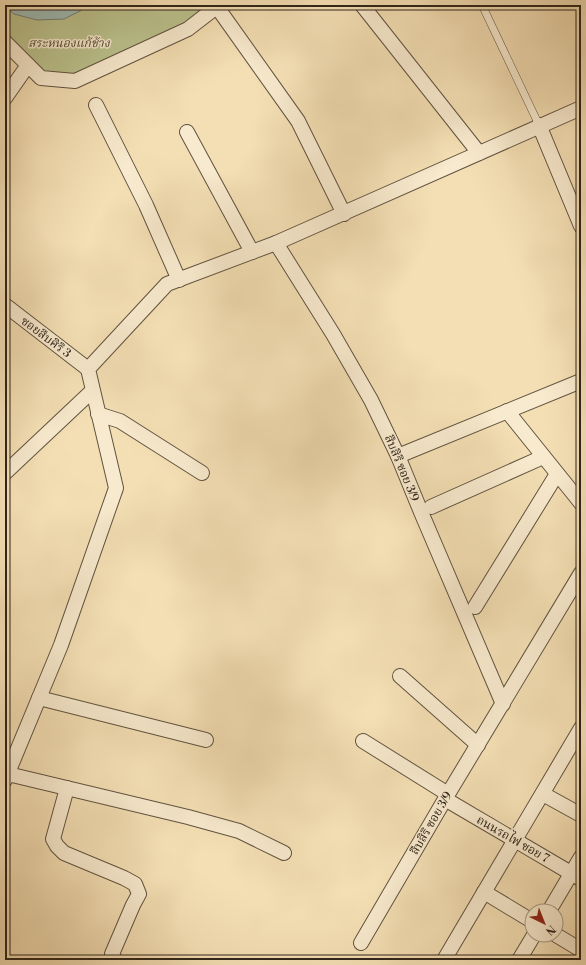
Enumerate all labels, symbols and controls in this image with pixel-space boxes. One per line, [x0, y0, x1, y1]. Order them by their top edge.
park label: สระหนองแก้ช้าง [28, 36, 111, 51]
street label: ซอยสืบศิริ 3 [18, 314, 74, 361]
street label: สืบสิริ ซอย 3/9 [381, 433, 422, 504]
street label: สืบสิริ ซอย 3/9 [407, 789, 456, 858]
street label: ถนนรถไฟ ซอย 7 [474, 811, 553, 866]
north arrow [524, 903, 564, 943]
text: N [542, 921, 558, 938]

